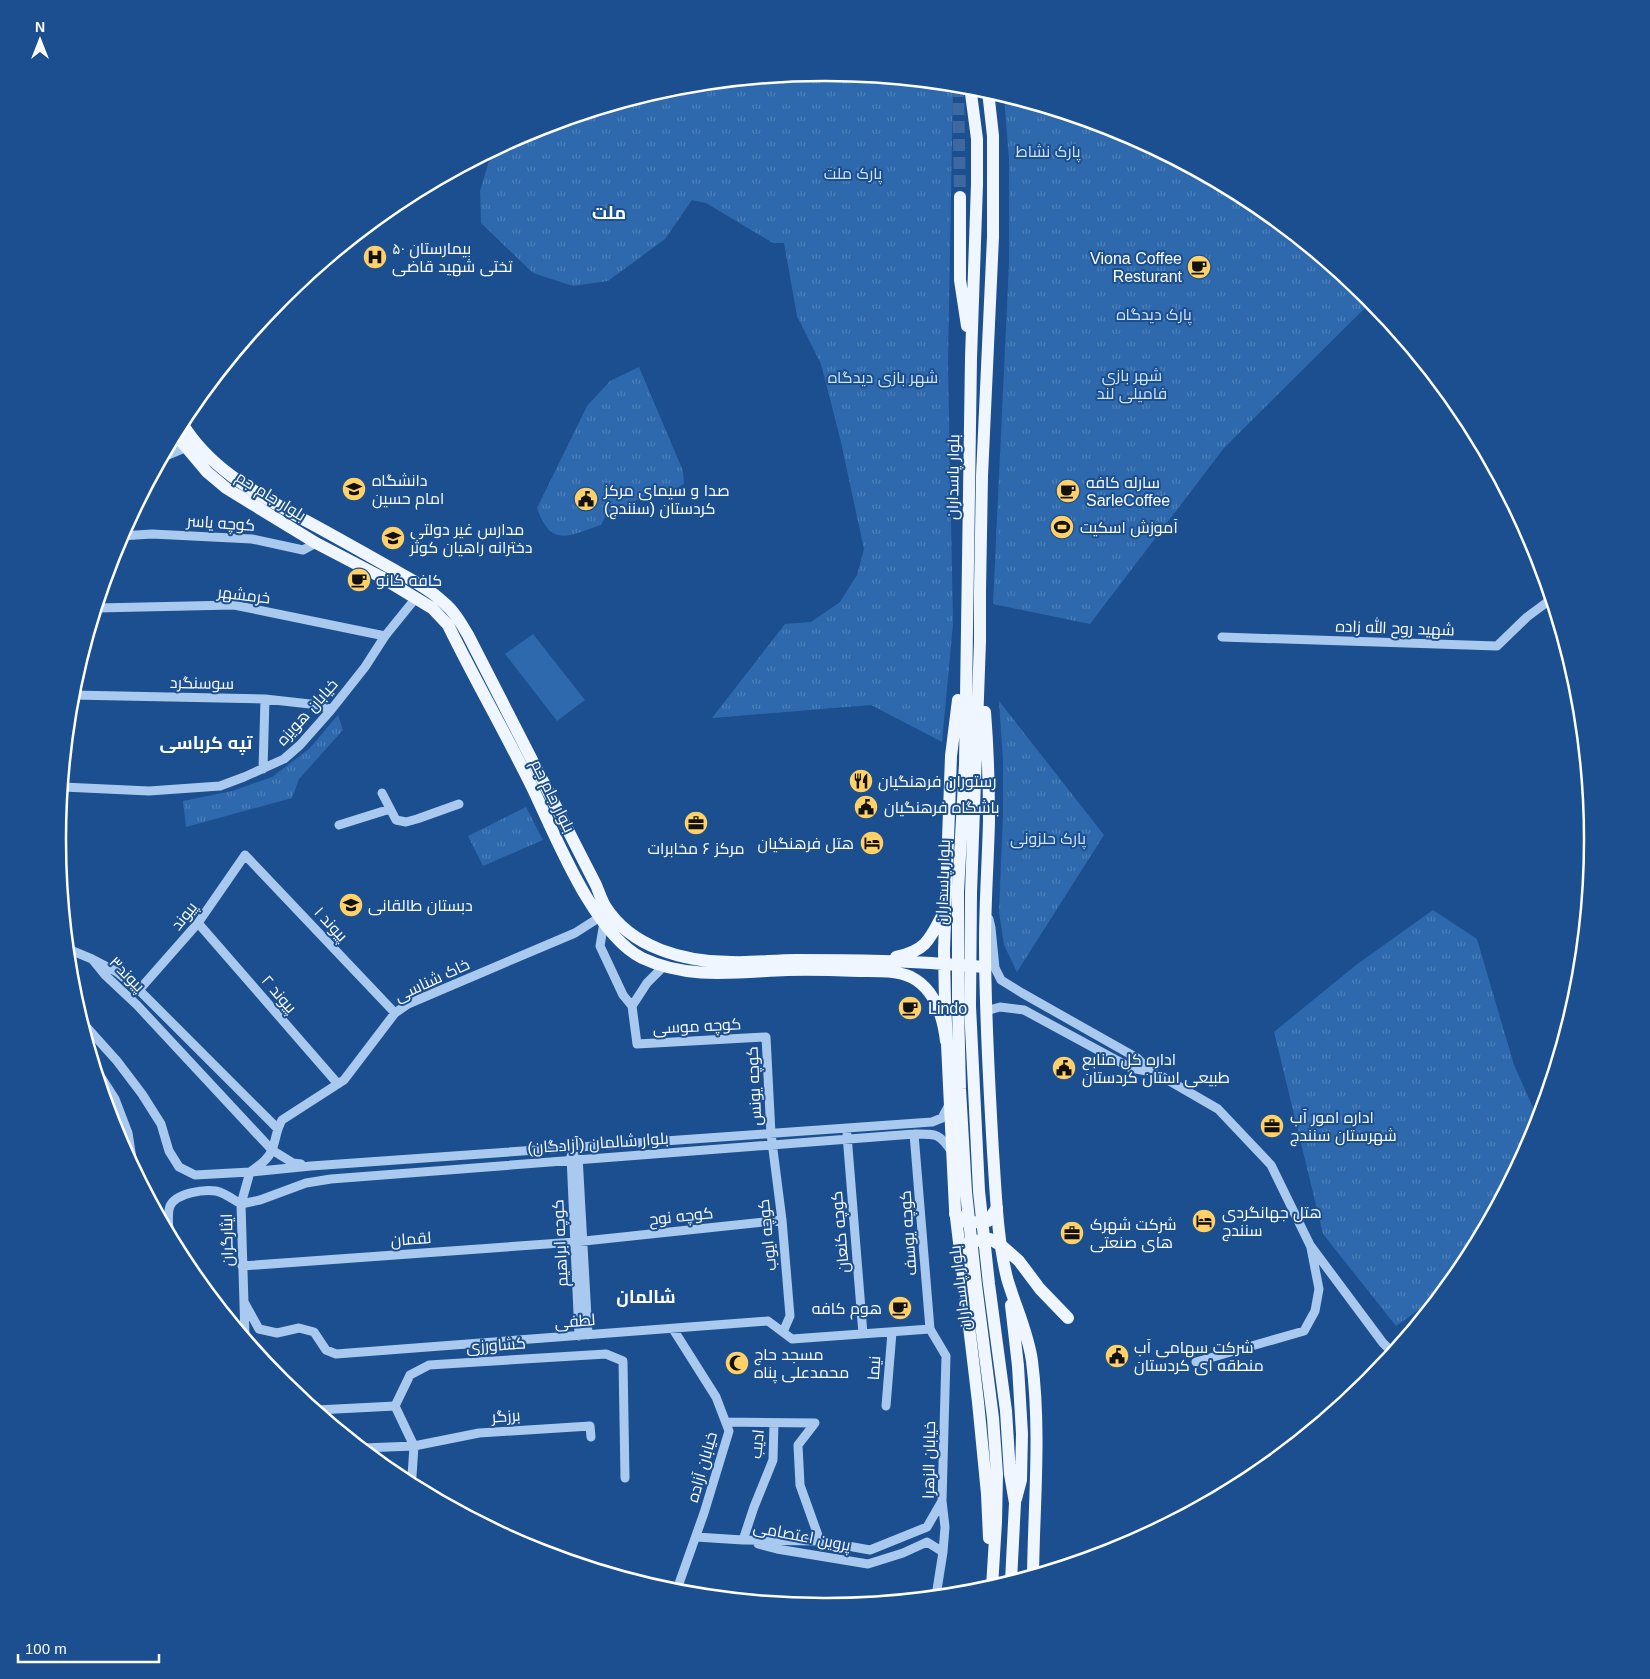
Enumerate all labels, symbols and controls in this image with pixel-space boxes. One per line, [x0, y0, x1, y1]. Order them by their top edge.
north arrow [15, 15, 65, 65]
text: N [35, 19, 45, 35]
park label: پارک نشاط [1015, 143, 1081, 163]
park label: پارک ملت [824, 165, 883, 185]
district label: ملت [592, 203, 626, 223]
place label: بیمارستان ۵۰ تختی شهید قاضی [392, 240, 513, 277]
hospital icon: بیمارستان ۵۰ تختی شهید قاضی [362, 244, 388, 270]
place label: Viona Coffee Resturant [1090, 250, 1183, 285]
cafe icon: Viona Coffee Resturant [1186, 254, 1212, 280]
park label: پارک دیدگاه [1116, 306, 1193, 326]
park label: شهر بازی فامیلی لند [1097, 367, 1167, 404]
park label: شهر بازی دیدگاه [828, 369, 938, 388]
street label: بلوار پاسداران [944, 434, 965, 520]
street label: بلوار جام جم [231, 468, 309, 527]
place label: دانشگاه امام حسین [372, 472, 444, 510]
place label: سارله کافه SarleCoffee [1086, 474, 1170, 509]
school or university icon: دانشگاه امام حسین [341, 476, 367, 502]
cafe icon: سارله کافه SarleCoffee [1055, 478, 1081, 504]
place label: صدا و سیمای مرکز کردستان (سنندج) [603, 482, 730, 520]
public building icon: صدا و سیمای مرکز کردستان (سنندج) [573, 486, 599, 512]
street label: کوچه یاسر [185, 512, 256, 537]
sports icon: آموزش اسکیت [1049, 514, 1075, 540]
place label: آموزش اسکیت [1080, 519, 1178, 538]
place label: مدارس غیر دولتی دخترانه راهیان کوثر [409, 521, 532, 558]
school or university icon: مدارس غیر دولتی دخترانه راهیان کوثر [380, 525, 406, 551]
cafe icon: کافه کانو [346, 567, 372, 593]
place label: کافه کانو [376, 572, 442, 590]
street label: خرمشهر [215, 583, 271, 609]
street label: شهید روح الله زاده [1335, 615, 1455, 642]
street label: سوسنگرد [170, 674, 234, 693]
street label: خیابان هویزه [273, 676, 343, 750]
district label: تپه کرباسی [160, 733, 253, 755]
street label: بلوار جام جم [525, 757, 578, 836]
restaurant icon: رستوران فرهنگیان [848, 768, 874, 794]
place label: رستوران فرهنگیان [878, 773, 996, 792]
public building icon: باشگاه فرهنگیان [853, 794, 879, 820]
place label: باشگاه فرهنگیان [884, 799, 999, 818]
office icon: مرکز ۶ مخابرات [683, 810, 709, 836]
hotel icon: هتل فرهنگیان [859, 830, 885, 856]
park label: پارک حلزونی [1010, 830, 1087, 850]
place label: هتل فرهنگیان [758, 835, 854, 854]
street label: بلوار پاسداران [933, 839, 956, 925]
place label: مرکز ۶ مخابرات [647, 840, 745, 858]
school or university icon: دبستان طالقانی [338, 892, 364, 918]
place label: دبستان طالقانی [368, 897, 473, 916]
street label: پیوند [168, 898, 203, 935]
street label: پیوند ۱ [309, 903, 352, 947]
street label: پیوند۳ [104, 953, 148, 997]
street label: خاک شناسی [392, 955, 473, 1007]
street label: پیوند ۲ [256, 972, 300, 1019]
cafe icon: Lindo [897, 995, 923, 1021]
place label: Lindo [928, 1000, 967, 1017]
street label: کوچه موسی [652, 1015, 742, 1040]
street label: کوچه یونس [743, 1046, 768, 1126]
place label: اداره کل منابع طبیعی استان کردستان [1082, 1051, 1230, 1088]
public building icon: اداره کل منابع طبیعی استان کردستان [1051, 1055, 1077, 1081]
place label: اداره امور آب شهرستان سنندج [1290, 1109, 1397, 1147]
office icon: اداره امور آب شهرستان سنندج [1259, 1113, 1285, 1139]
street label: بلوار شالمان (آزادگان) [527, 1130, 669, 1158]
street label: کوچه کنعان [828, 1190, 855, 1274]
street label: کوچه یوسف [897, 1190, 922, 1276]
street label: کوچه ایوب [755, 1198, 782, 1272]
street label: کوچه ابراهیم [549, 1199, 574, 1287]
street label: کوچه نوح [648, 1204, 714, 1231]
place label: هتل جهانگردی سنندج [1222, 1204, 1322, 1242]
hotel icon: هتل جهانگردی سنندج [1191, 1208, 1217, 1234]
street label: ایثارگران [218, 1213, 238, 1267]
place label: شرکت شهرک های صنعتی [1090, 1216, 1176, 1253]
office icon: شرکت شهرک های صنعتی [1059, 1220, 1085, 1246]
street label: لقمان [390, 1229, 432, 1251]
street label: بلوار پاسداران [946, 1244, 977, 1332]
district label: شالمان [616, 1287, 676, 1307]
cafe icon: هوم کافه [887, 1295, 913, 1321]
place label: هوم کافه [812, 1300, 882, 1320]
street label: لطفی [554, 1311, 596, 1333]
street label: کشاورزی [466, 1334, 527, 1358]
place label: شرکت سهامی آب منطقه ای کردستان [1134, 1339, 1264, 1376]
public building icon: شرکت سهامی آب منطقه ای کردستان [1104, 1343, 1130, 1369]
place label: مسجد حاج محمدعلی پناه [754, 1346, 849, 1384]
mosque icon: مسجد حاج محمدعلی پناه [724, 1350, 750, 1376]
street label: نیما [865, 1355, 884, 1381]
street label: برزگر [490, 1407, 521, 1427]
street label: خیابان الزهرا [920, 1421, 940, 1499]
street label: ادیب [747, 1428, 768, 1460]
street label: خیابان آزاده [684, 1430, 722, 1505]
street label: پروین اعتصامی [751, 1518, 853, 1557]
scale bar [18, 1632, 159, 1664]
text: 100 m [25, 1640, 67, 1657]

